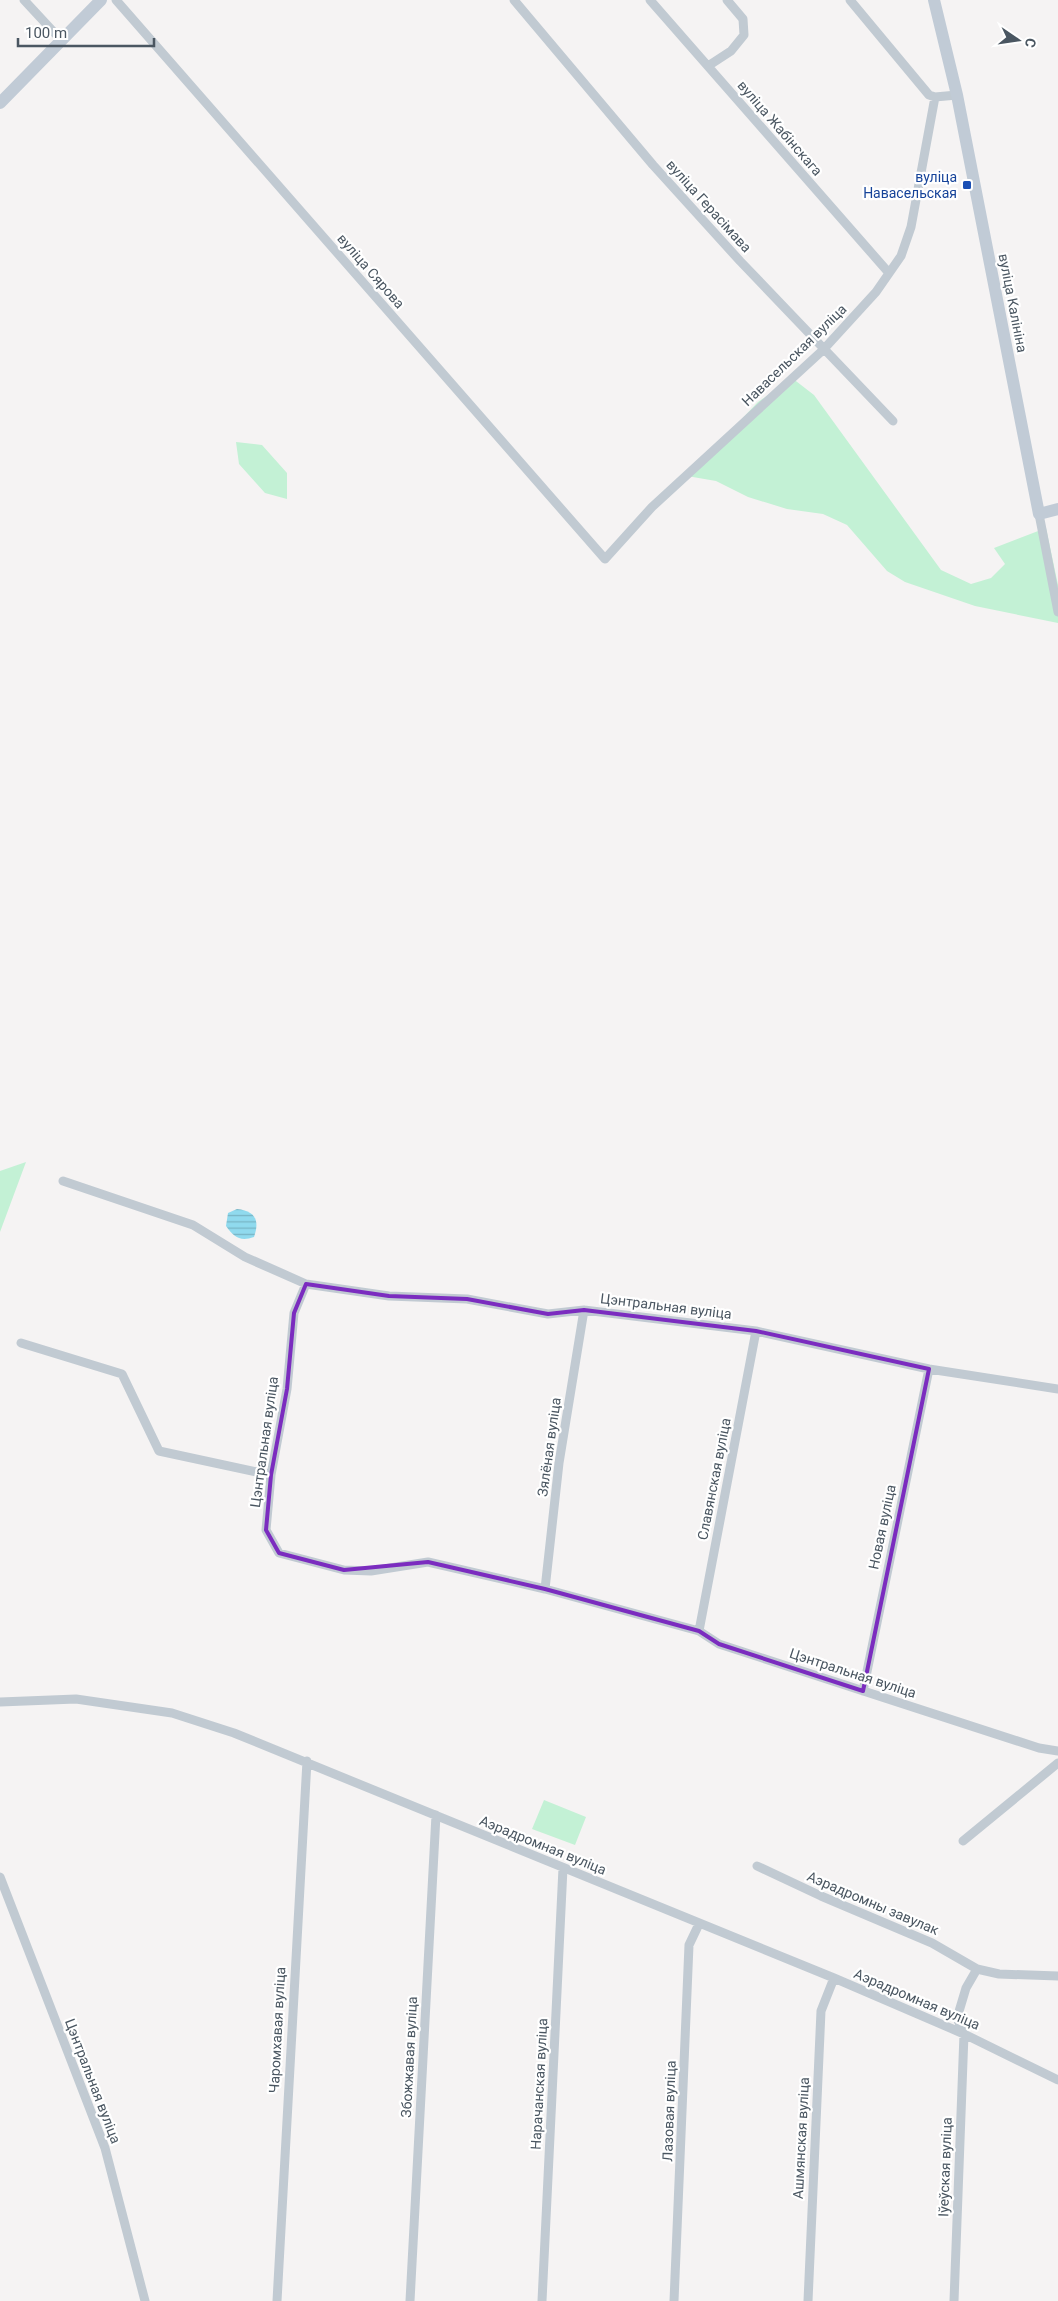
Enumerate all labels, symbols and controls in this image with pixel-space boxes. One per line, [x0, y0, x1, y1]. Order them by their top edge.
scale bar [18, 15, 154, 47]
north arrow [993, 15, 1043, 65]
text: 100 m [25, 24, 67, 42]
text: С [1022, 37, 1039, 49]
street label: вуліца Жабінскага [734, 77, 826, 179]
street label: вуліца Герасімава [663, 156, 755, 256]
place label: вуліца Навасельская [863, 169, 957, 201]
marker: вуліца Навасельская [961, 179, 973, 191]
street label: вуліца Сярова [334, 230, 408, 312]
street label: вуліца Калініна [996, 252, 1030, 354]
street label: Навасельская вуліца [738, 301, 850, 409]
street label: Цэнтральная вуліца [599, 1290, 733, 1322]
street label: Цэнтральная вуліца [247, 1375, 281, 1509]
street label: Зялёная вуліца [534, 1396, 564, 1498]
street label: Славянская вуліца [694, 1417, 734, 1541]
street label: Новая вуліца [865, 1483, 899, 1571]
street label: Цэнтральная вуліца [788, 1645, 918, 1701]
street label: Аэрадромная вуліца [477, 1812, 609, 1878]
street label: Аэрадромны завулак [805, 1868, 942, 1938]
street label: Аэрадромная вуліца [852, 1965, 982, 2033]
street label: Чаромхавая вуліца [266, 1966, 288, 2094]
street label: Збожжавая вуліца [398, 1996, 420, 2118]
street label: Цэнтральная вуліца [62, 2016, 124, 2146]
street label: Нарачанская вуліца [528, 2018, 550, 2150]
street label: Лазовая вуліца [659, 2060, 679, 2162]
street label: Ашмянская вуліца [790, 2077, 812, 2199]
street label: Іўеўская вуліца [935, 2117, 955, 2217]

